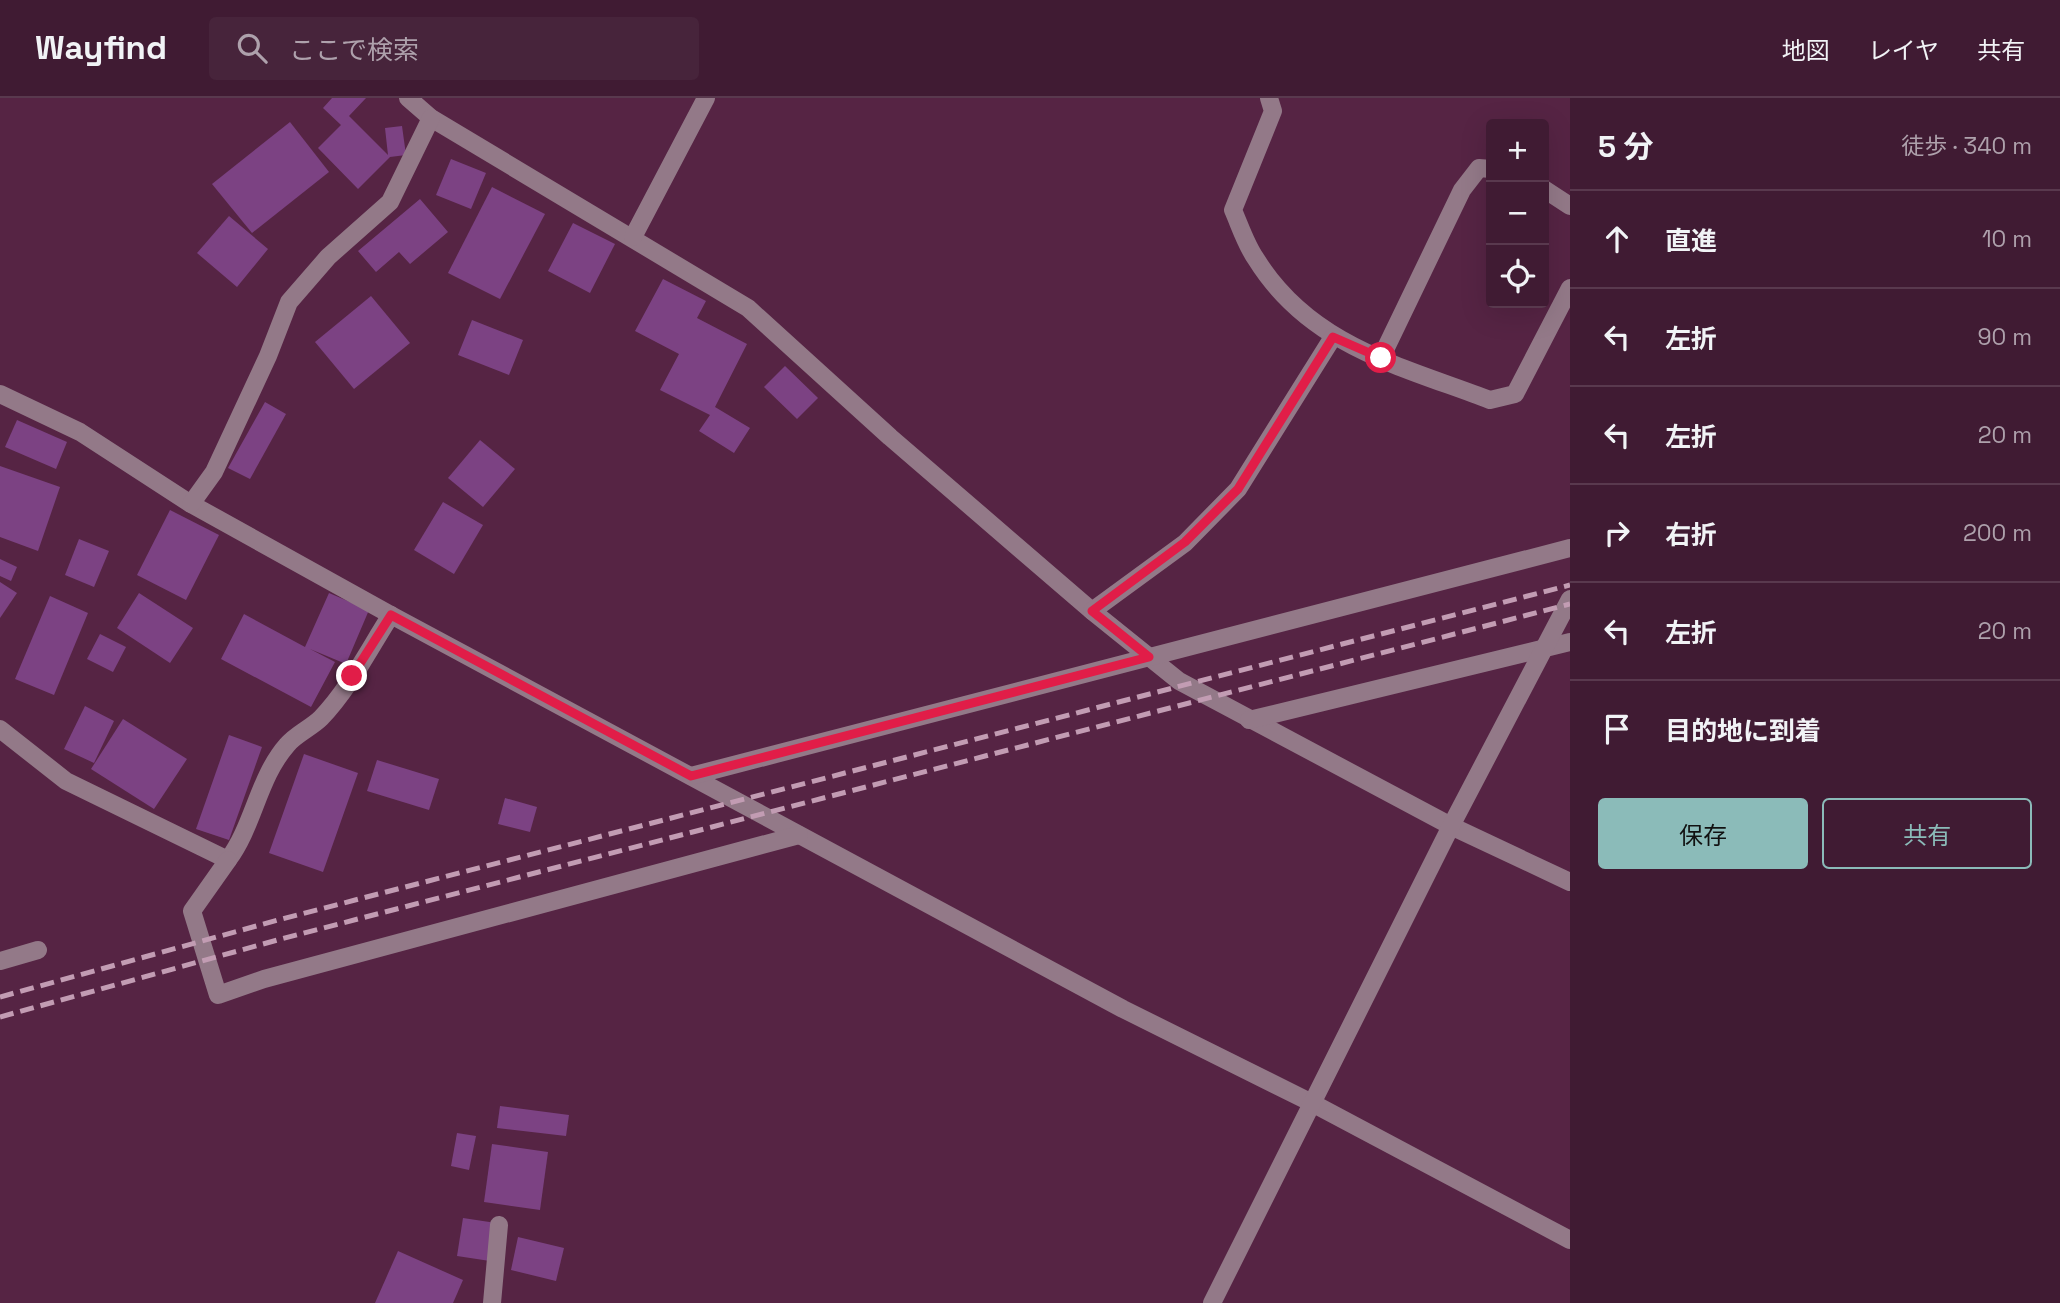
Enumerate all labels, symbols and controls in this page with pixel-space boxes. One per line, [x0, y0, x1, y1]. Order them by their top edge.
search box [209, 17, 699, 80]
text: Wayfind [35, 27, 167, 69]
icon: search [233, 29, 271, 67]
text: ここで検索 [289, 33, 419, 67]
text: 地図 [1782, 35, 1830, 66]
text: レイヤ [1868, 35, 1939, 66]
text: 共有 [1977, 35, 2025, 66]
map controls [1486, 119, 1549, 308]
button: + [1486, 119, 1549, 182]
text: 5 分 [1598, 127, 1654, 166]
text: 徒歩 · 340 m [1901, 131, 2032, 161]
button: − [1486, 182, 1549, 245]
icon: ahead [1598, 220, 1636, 258]
text: 直進 [1665, 224, 1717, 258]
text: 10 m [1982, 224, 2032, 254]
button: locate [1486, 245, 1549, 308]
icon: left [1598, 318, 1636, 356]
text: 左折 [1665, 322, 1717, 356]
text: 90 m [1977, 322, 2032, 352]
route start [1365, 342, 1396, 373]
icon: left [1598, 416, 1636, 454]
text: 左折 [1665, 420, 1717, 454]
text: 20 m [1978, 420, 2032, 450]
icon: right [1598, 514, 1636, 552]
text: 右折 [1665, 518, 1717, 552]
text: 200 m [1963, 518, 2032, 548]
icon: left [1598, 612, 1636, 650]
text: 左折 [1665, 616, 1717, 650]
text: 20 m [1978, 616, 2032, 646]
route end [336, 660, 367, 691]
icon: arrive [1598, 710, 1636, 748]
text: 目的地に到着 [1665, 714, 1821, 748]
button: 保存 [1598, 798, 1808, 869]
button: 共有 [1822, 798, 2032, 869]

